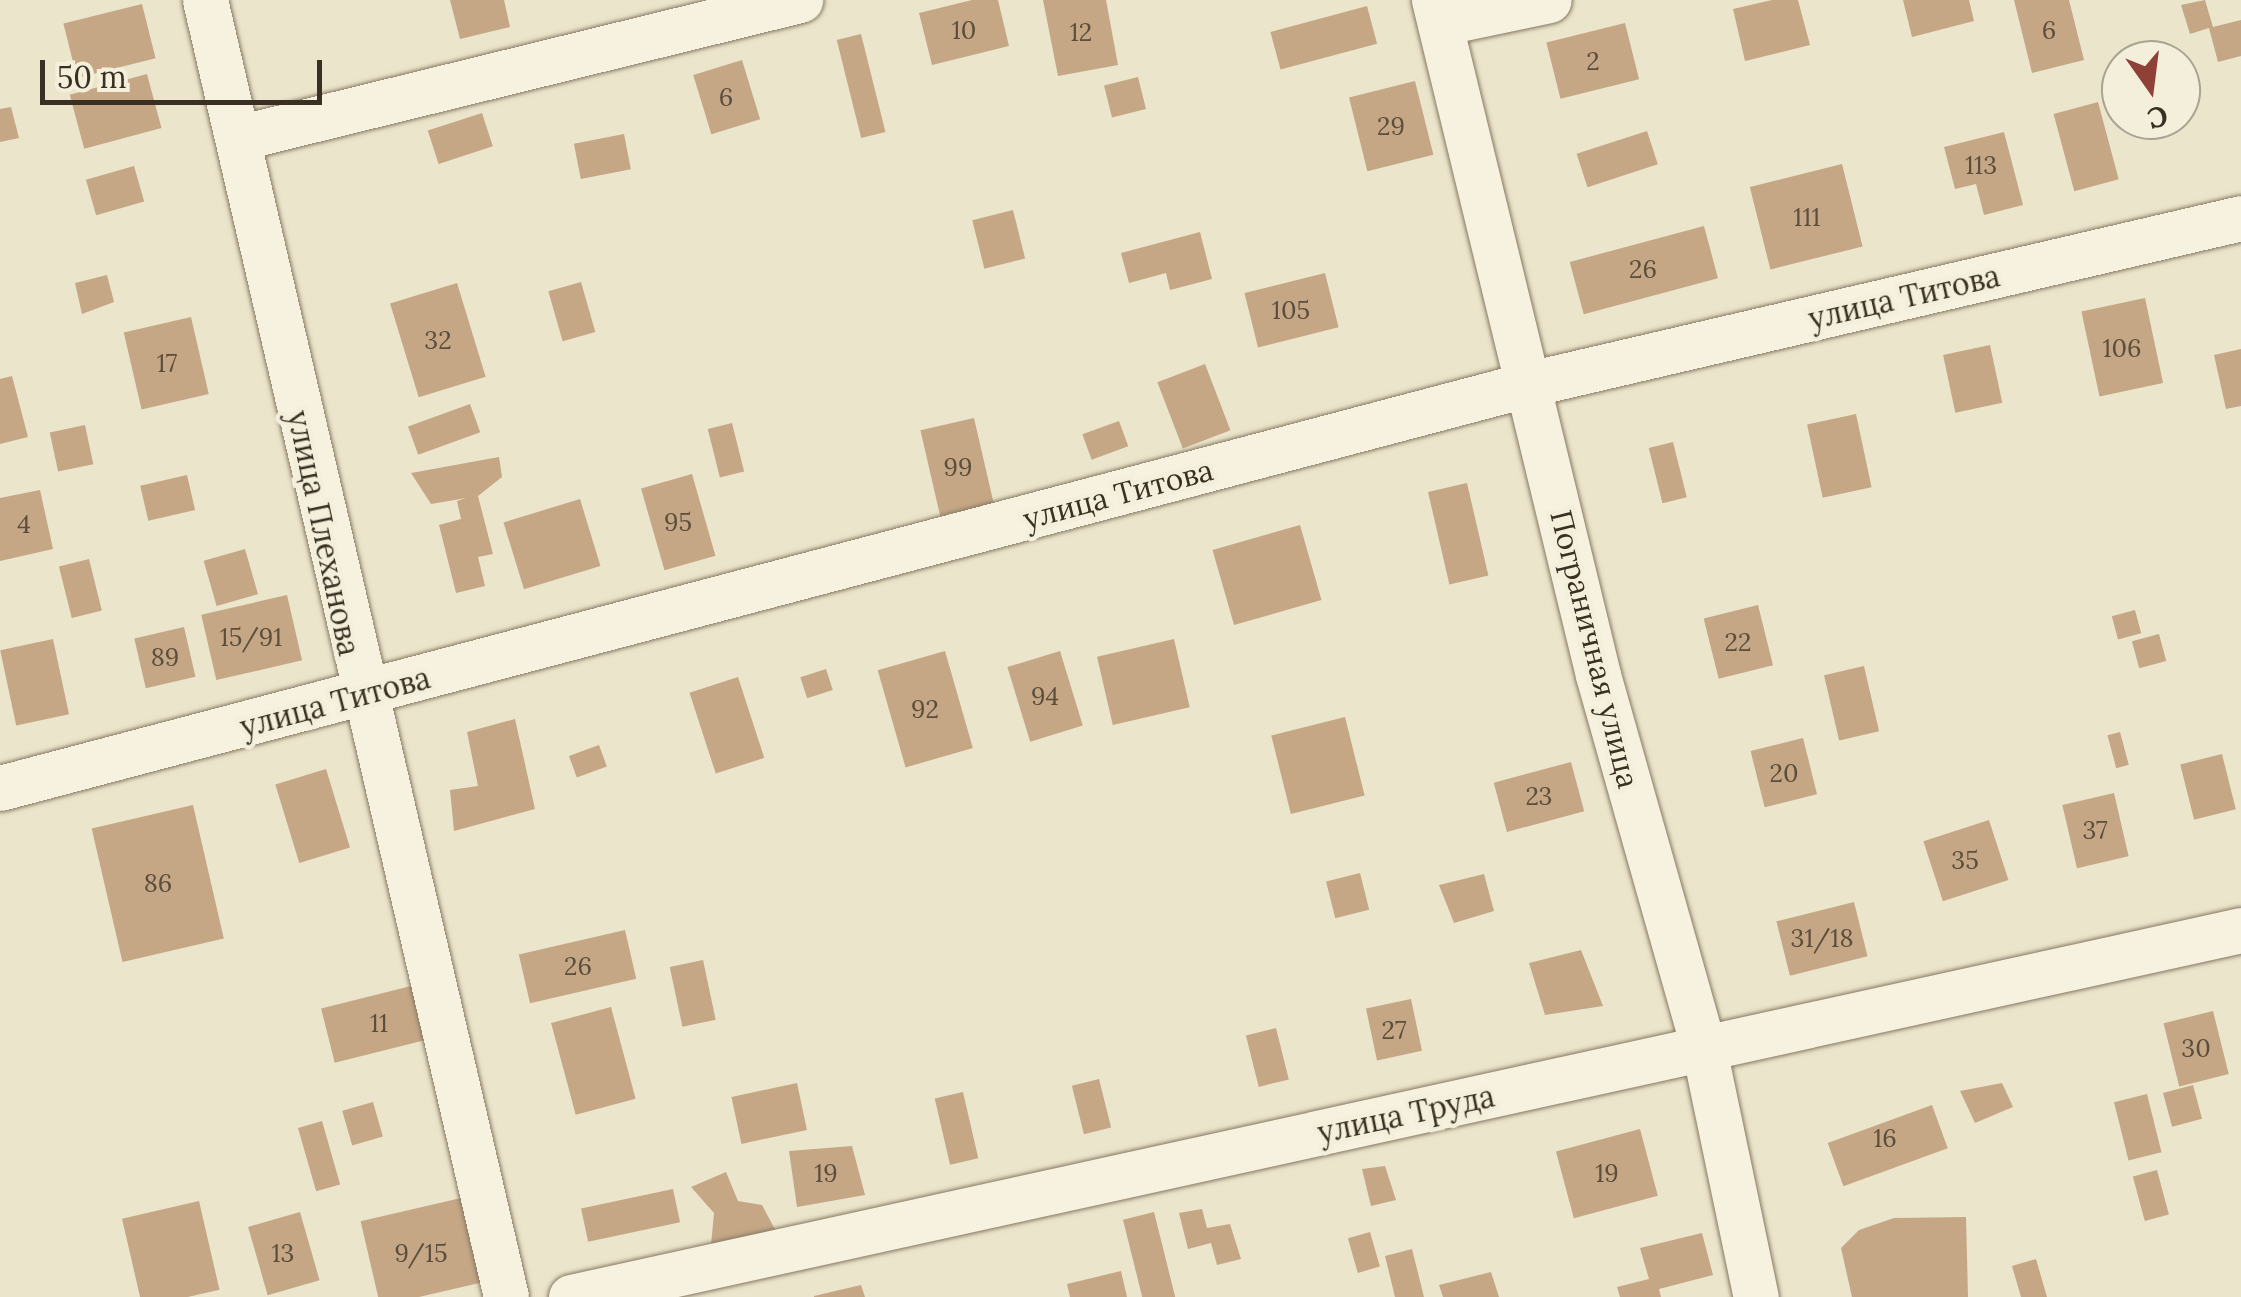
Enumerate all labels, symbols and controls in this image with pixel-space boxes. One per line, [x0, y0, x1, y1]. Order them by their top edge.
house number: 10 [952, 15, 976, 45]
house number: 6 [2042, 15, 2056, 45]
house number: 12 [1070, 17, 1092, 47]
scale bar [45, 40, 328, 102]
north arrow [2101, 40, 2201, 140]
house number: 2 [1586, 46, 1600, 76]
text: 50 m [57, 58, 127, 96]
house number: 6 [719, 82, 733, 112]
text: С [2144, 97, 2171, 137]
house number: 29 [1377, 111, 1405, 141]
house number: 113 [1965, 150, 1997, 180]
house number: 111 [1793, 202, 1821, 232]
house number: 26 [1629, 254, 1657, 284]
street label: улица Титова [1805, 258, 2003, 336]
house number: 105 [1272, 295, 1310, 325]
house number: 32 [424, 325, 452, 355]
house number: 106 [2102, 333, 2142, 363]
house number: 17 [157, 348, 177, 378]
street label: улица Плеханова [280, 407, 368, 659]
street label: улица Титова [1019, 451, 1217, 537]
house number: 99 [944, 452, 972, 482]
street label: Пограничная улица [1543, 506, 1647, 792]
house number: 95 [664, 507, 692, 537]
house number: 4 [17, 509, 31, 539]
house number: 15/91 [220, 622, 282, 652]
house number: 22 [1725, 627, 1751, 657]
house number: 89 [151, 642, 179, 672]
street label: улица Титова [236, 659, 434, 745]
house number: 94 [1031, 681, 1059, 711]
house number: 92 [911, 694, 939, 724]
house number: 20 [1770, 758, 1798, 788]
house number: 23 [1526, 781, 1552, 811]
house number: 37 [2083, 815, 2107, 845]
house number: 35 [1951, 845, 1979, 875]
house number: 86 [144, 868, 172, 898]
house number: 31/18 [1791, 923, 1853, 953]
house number: 26 [564, 951, 592, 981]
house number: 11 [370, 1008, 388, 1038]
house number: 27 [1382, 1015, 1406, 1045]
house number: 30 [2181, 1033, 2211, 1063]
street label: улица Труда [1314, 1078, 1498, 1150]
house number: 16 [1873, 1123, 1897, 1153]
house number: 19 [814, 1158, 838, 1188]
house number: 19 [1595, 1158, 1619, 1188]
house number: 13 [271, 1238, 295, 1268]
house number: 9/15 [394, 1238, 448, 1268]

